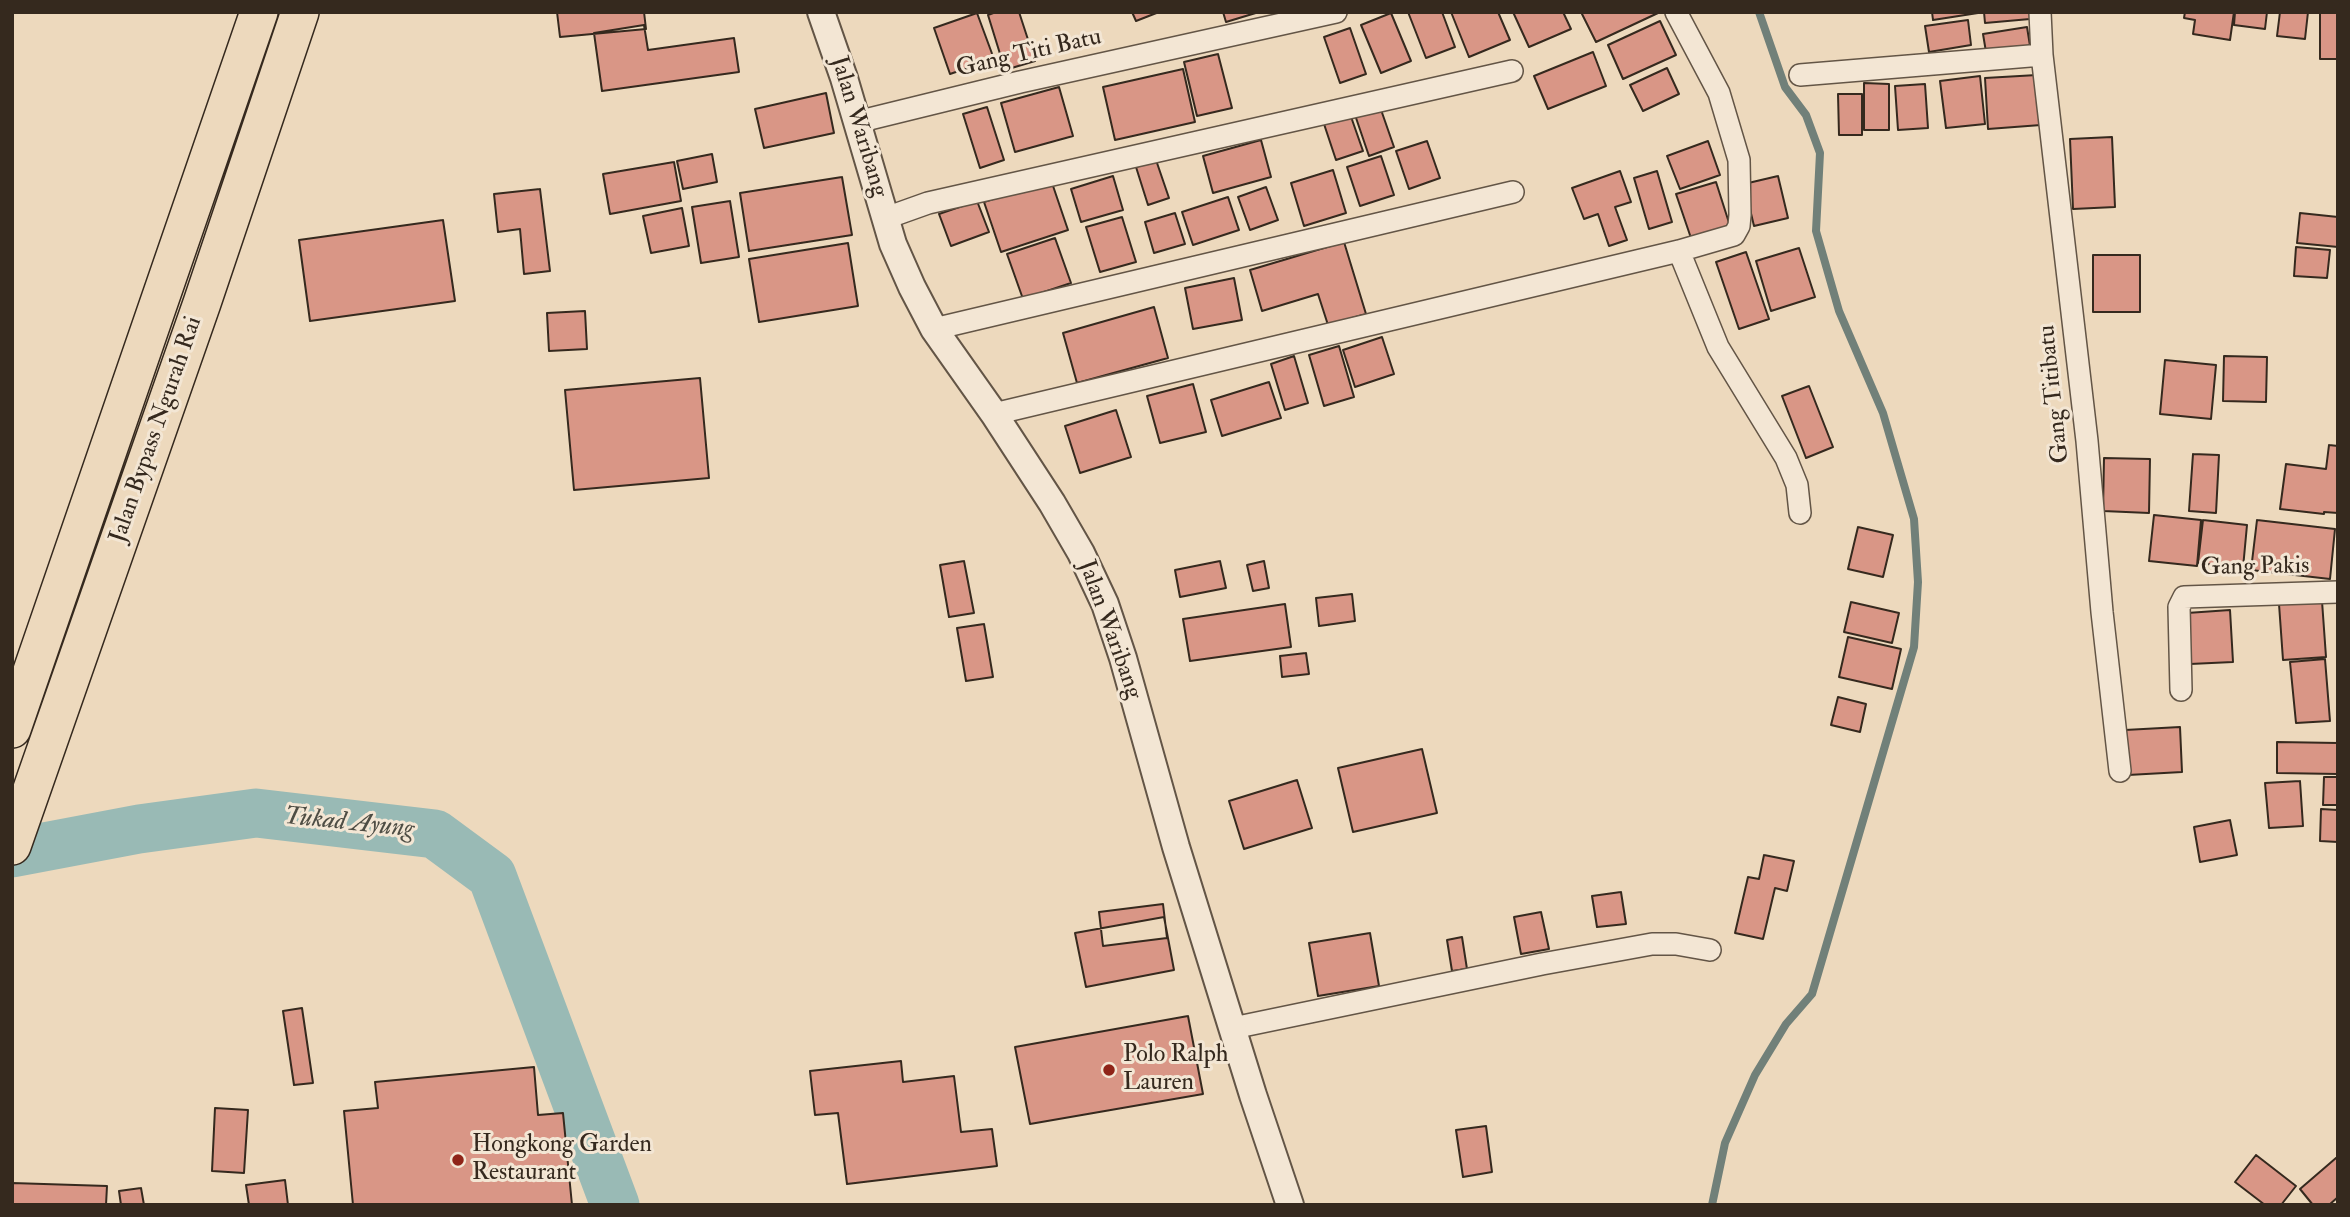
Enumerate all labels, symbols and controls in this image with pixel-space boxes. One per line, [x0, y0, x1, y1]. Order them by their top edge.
street label: Gang Titi Batu [954, 23, 1104, 85]
street label: Jalan Waribang [823, 53, 893, 201]
street label: Jalan Bypass Ngurah Rai [105, 313, 209, 547]
street label: Gang Titibatu [2033, 323, 2077, 465]
street label: Gang Pakis [2200, 553, 2310, 583]
street label: Jalan Waribang [1071, 557, 1147, 703]
water label: Tukad Ayung [283, 802, 415, 846]
place label: Polo Ralph Lauren [1123, 1042, 1228, 1098]
marker: Polo Ralph Lauren [1101, 1062, 1117, 1078]
place label: Hongkong Garden Restaurant [472, 1132, 652, 1188]
marker: Hongkong Garden Restaurant [450, 1152, 466, 1168]

